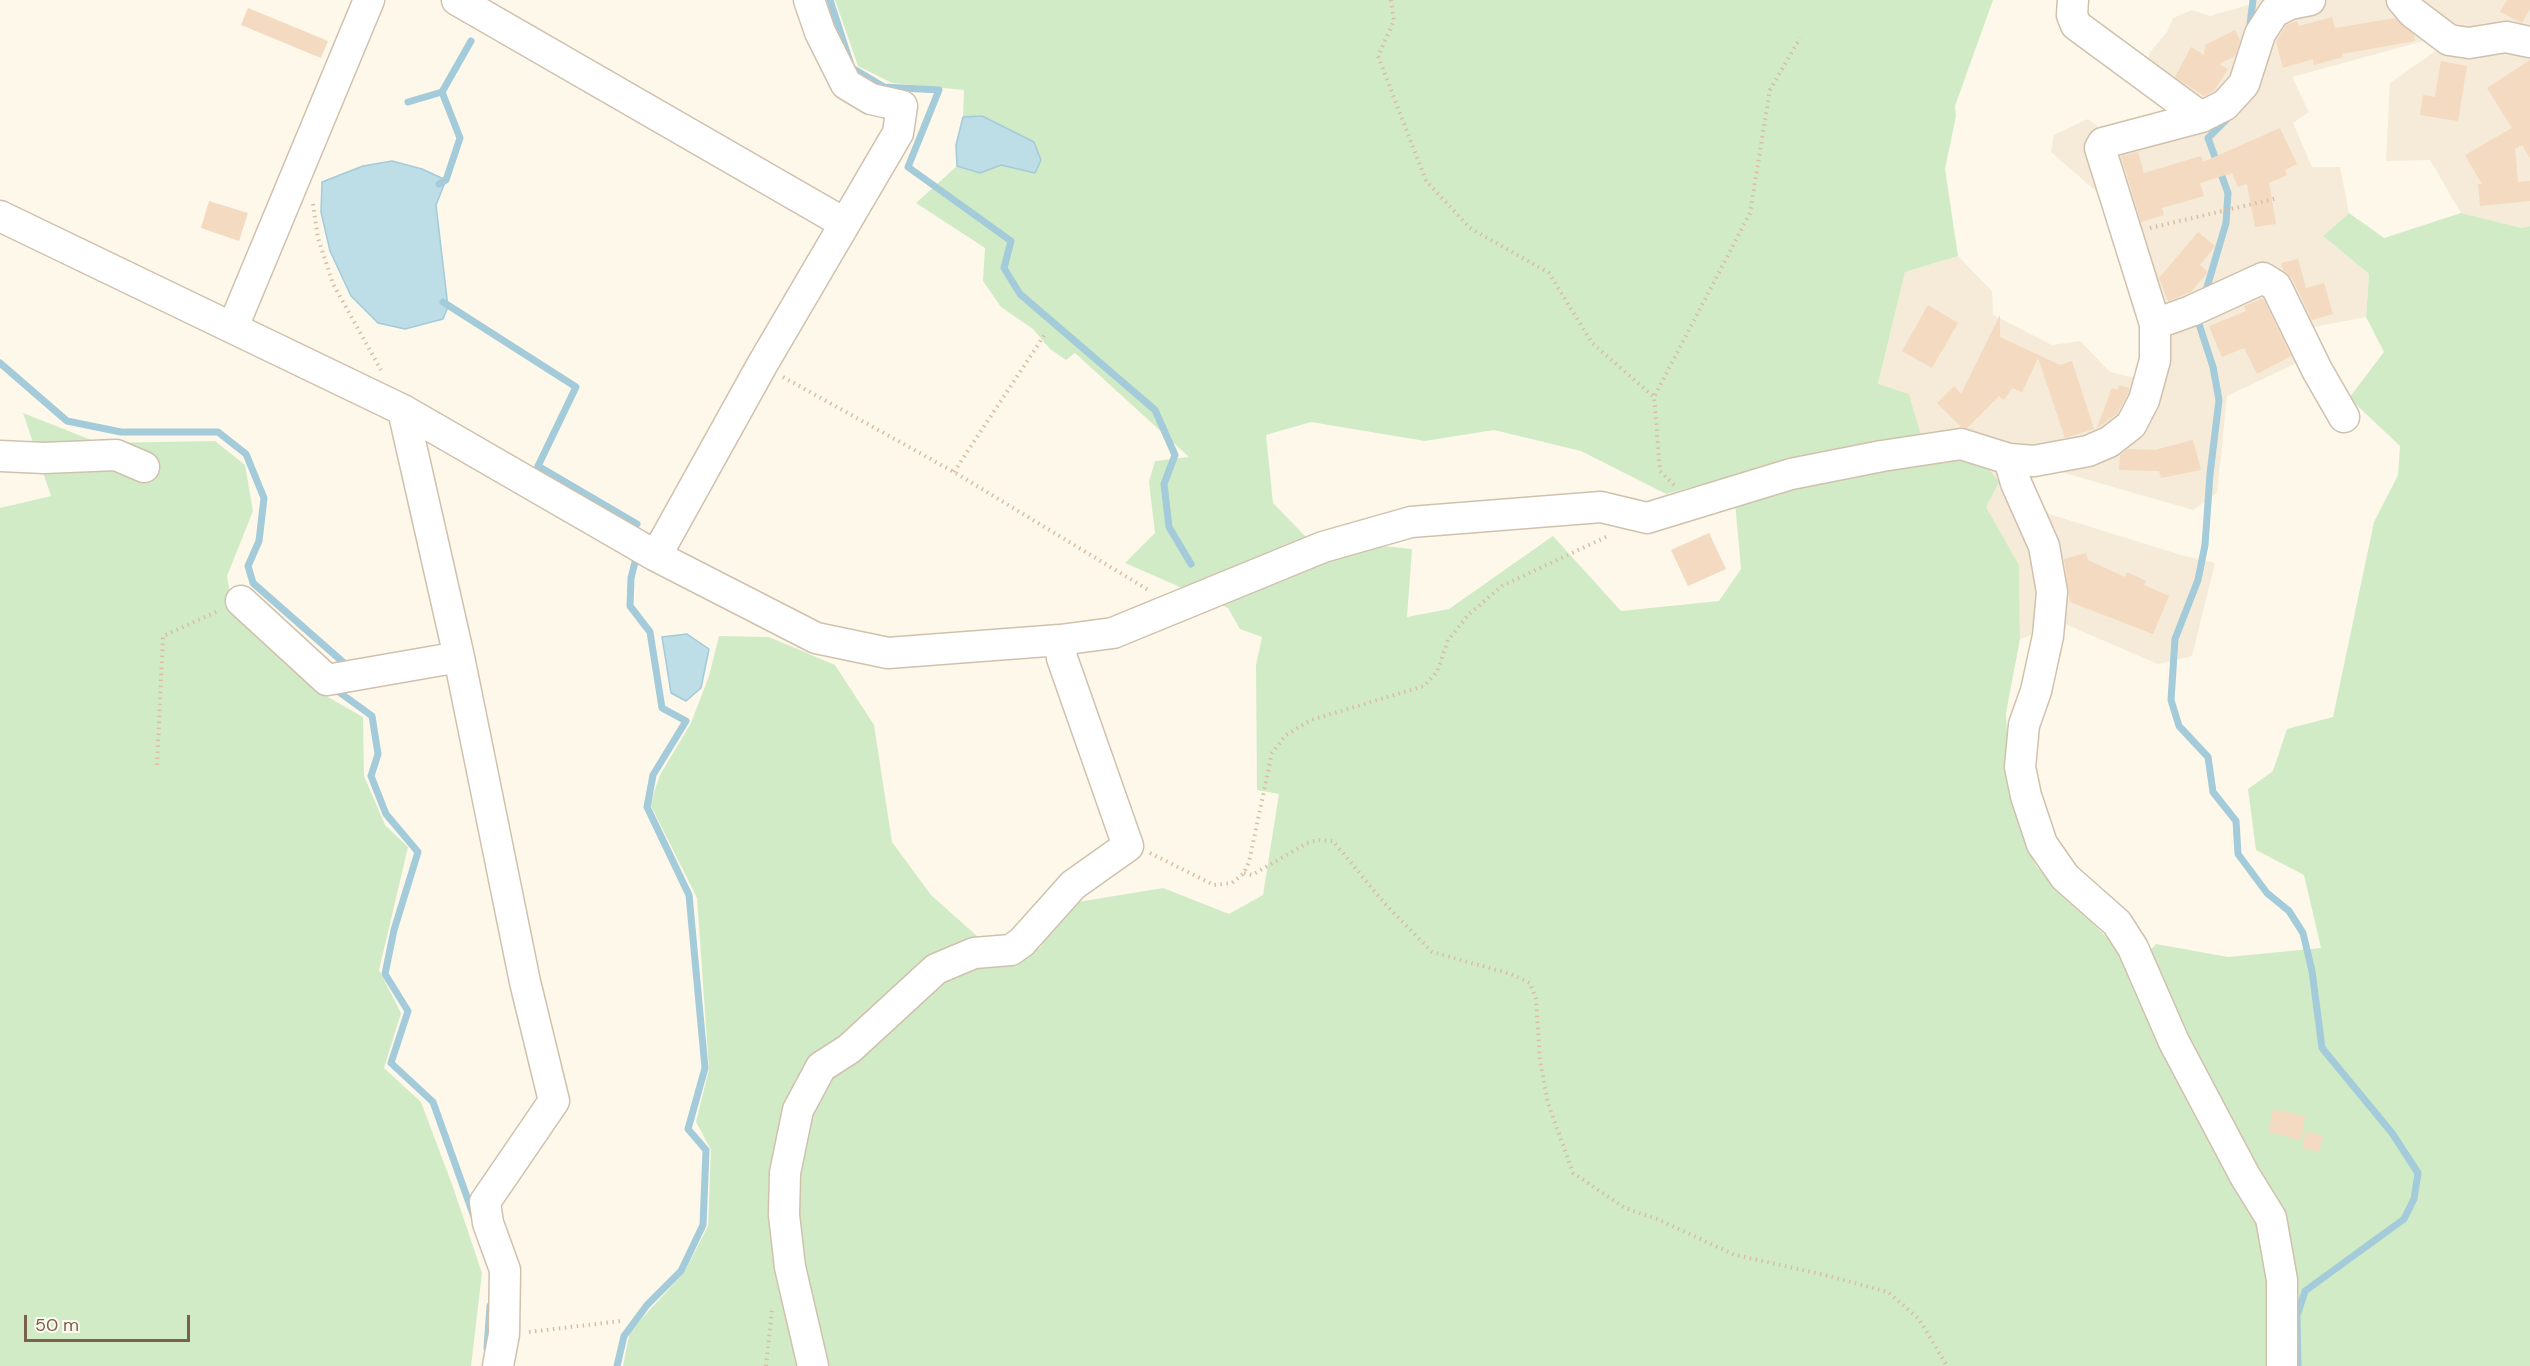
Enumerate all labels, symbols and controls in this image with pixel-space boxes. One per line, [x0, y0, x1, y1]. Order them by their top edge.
scale bar [27, 1303, 194, 1341]
text: 50 m [35, 1313, 79, 1337]

